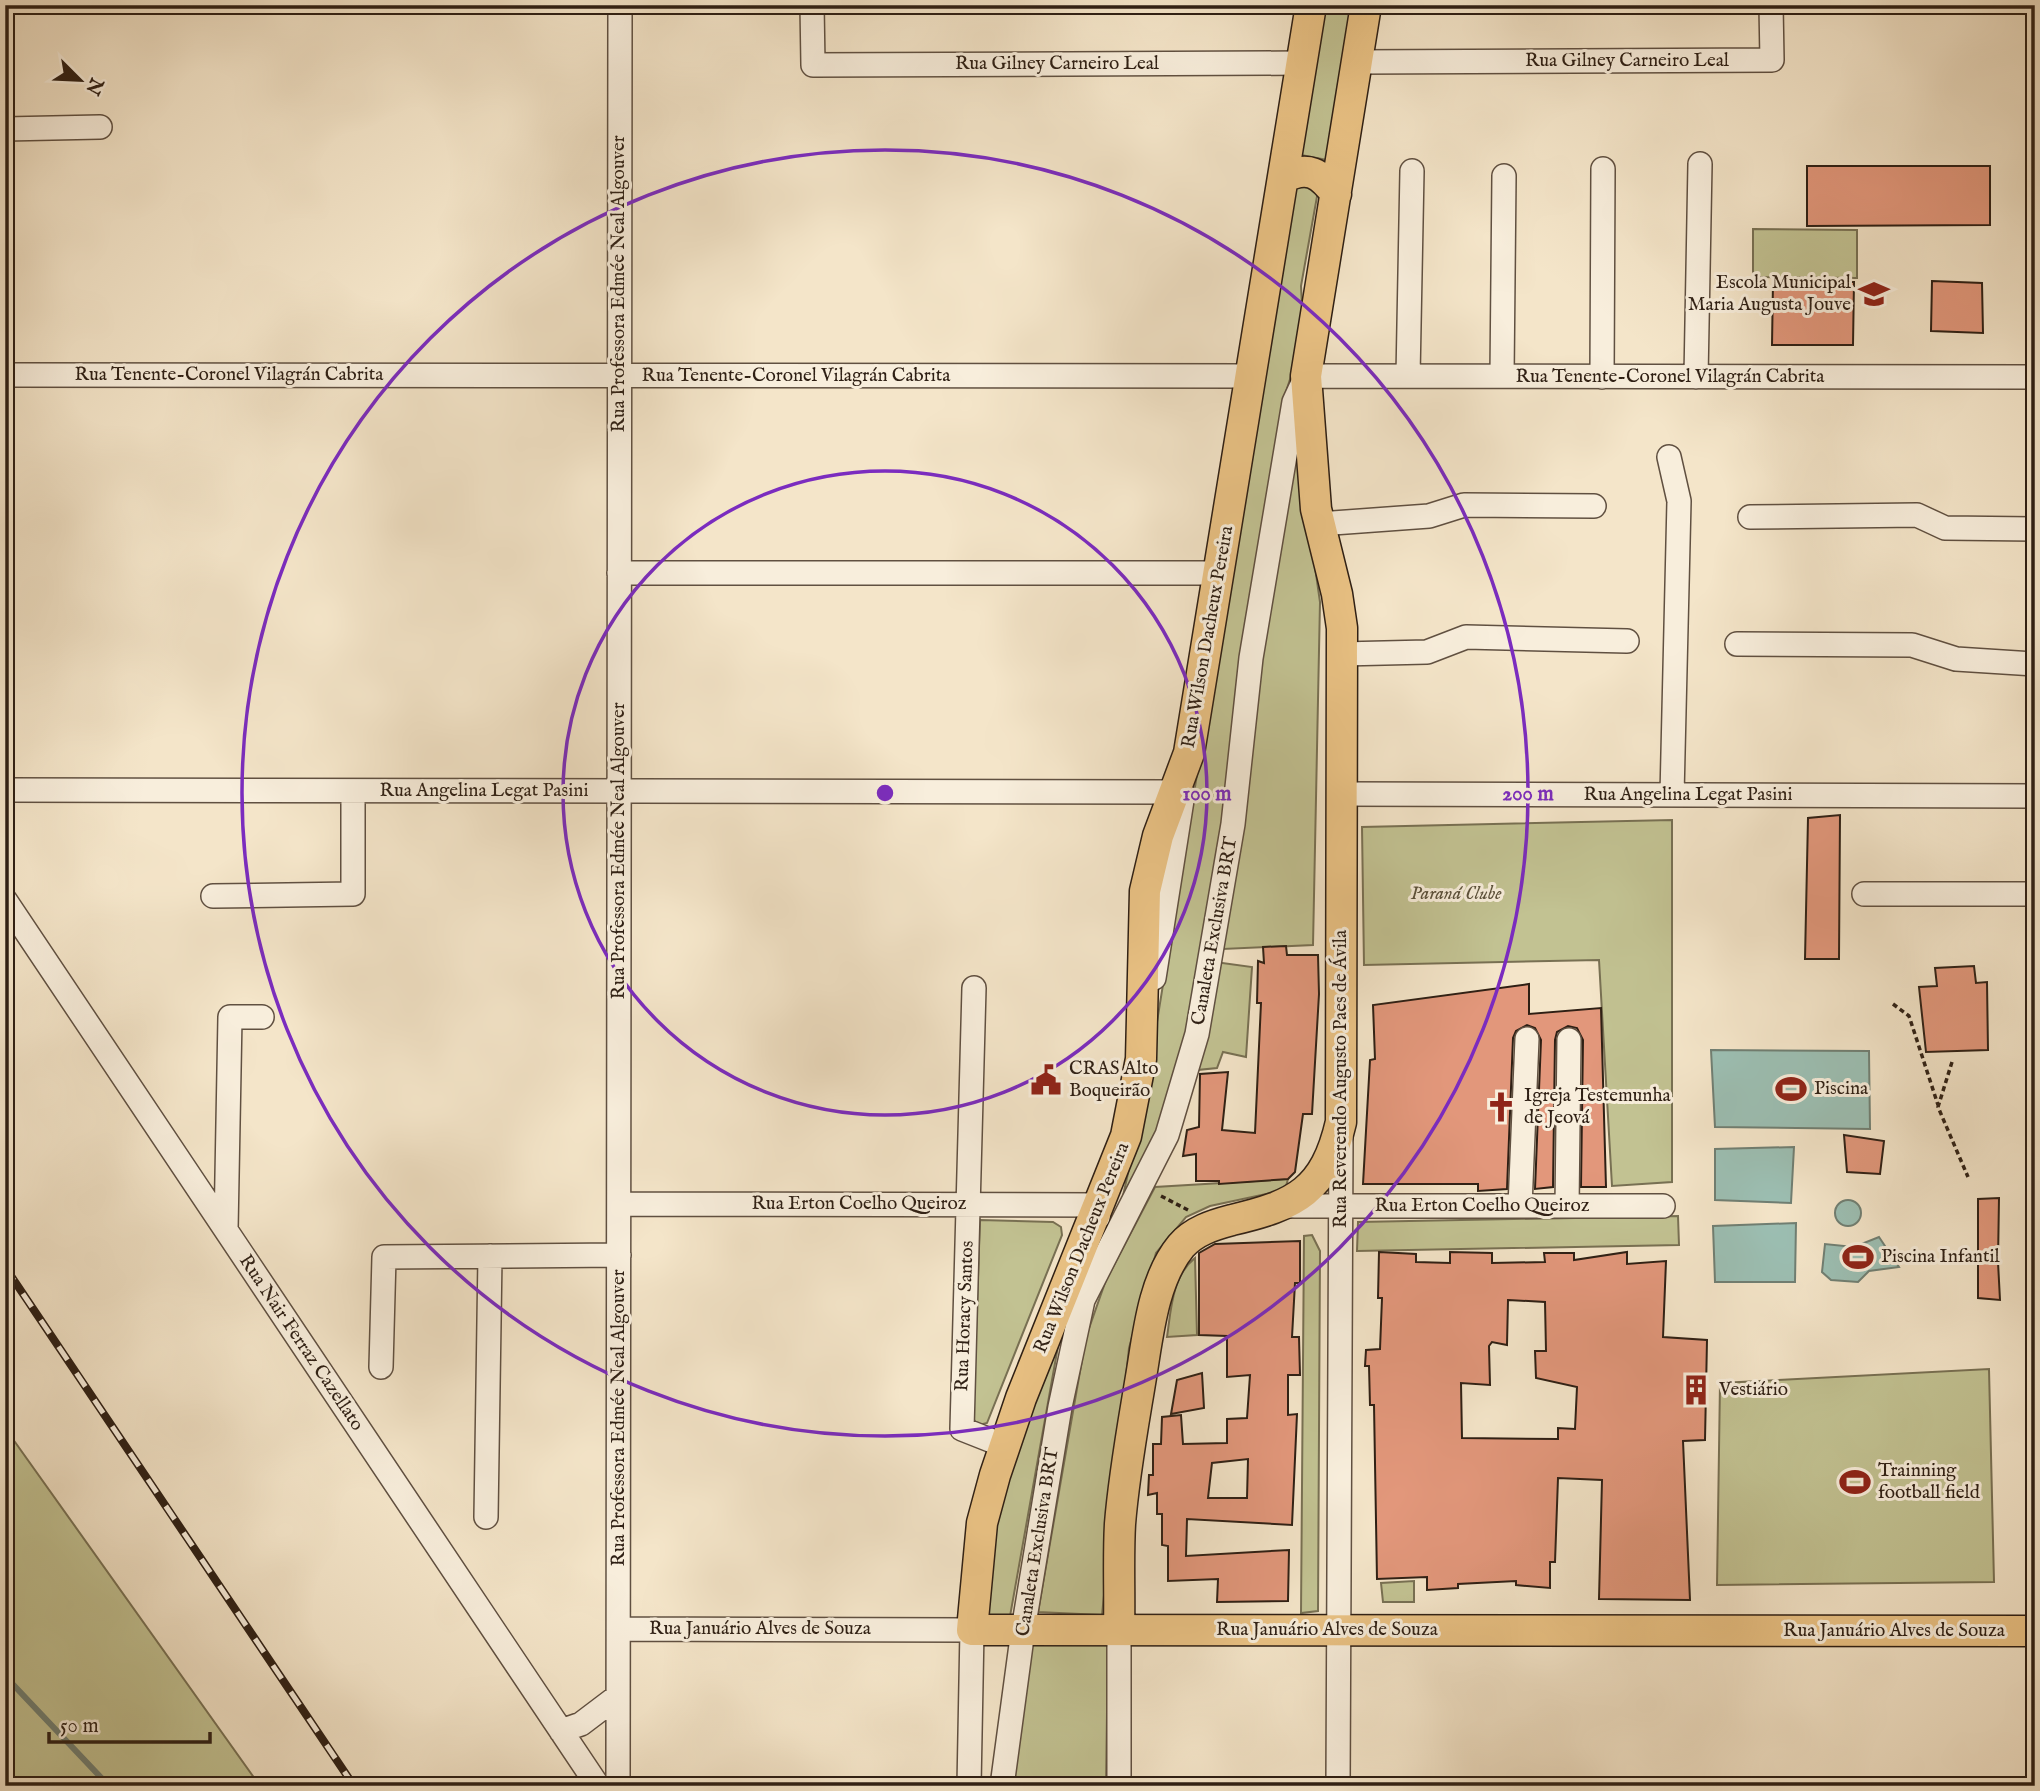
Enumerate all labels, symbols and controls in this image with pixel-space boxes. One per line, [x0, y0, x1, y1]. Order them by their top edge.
north arrow [46, 46, 116, 116]
street label: Rua Gilney Carneiro Leal [1525, 49, 1730, 73]
street label: Rua Gilney Carneiro Leal [955, 52, 1160, 76]
text: N [79, 73, 108, 99]
street label: Rua Professora Edmée Neal Algouver [607, 135, 631, 433]
place label: Escola Municipal Maria Augusta Jouve [1688, 271, 1852, 317]
school or university icon: Escola Municipal Maria Augusta Jouve [1857, 277, 1891, 311]
street label: Rua Tenente-Coronel Vilagrán Cabrita [75, 363, 384, 387]
street label: Rua Tenente-Coronel Vilagrán Cabrita [642, 364, 951, 388]
street label: Rua Tenente-Coronel Vilagrán Cabrita [1516, 365, 1825, 389]
street label: Rua Wilson Dacheux Pereira [1177, 523, 1240, 750]
street label: Rua Professora Edmée Neal Algouver [607, 702, 631, 1000]
street label: Rua Angelina Legat Pasini [380, 779, 588, 803]
centre of rings [873, 781, 897, 805]
text: 100 m [1182, 781, 1232, 808]
text: 200 m [1502, 781, 1554, 808]
street label: Rua Angelina Legat Pasini [1584, 783, 1792, 807]
street label: Canaleta Exclusiva BRT [1187, 835, 1243, 1027]
park label: Paraná Clube [1410, 882, 1502, 906]
street label: Rua Reverendo Augusto Paes de Ávila [1328, 929, 1353, 1228]
place label: CRAS Alto Boqueirão [1069, 1057, 1158, 1103]
public building icon: CRAS Alto Boqueirão [1029, 1063, 1063, 1097]
sports icon: Piscina [1774, 1072, 1808, 1106]
place label: Piscina [1814, 1077, 1869, 1101]
place label: Igreja Testemunha de Jeová [1524, 1084, 1672, 1130]
church icon: Igreja Testemunha de Jeová [1484, 1090, 1518, 1124]
street label: Rua Wilson Dacheux Pereira [1029, 1138, 1136, 1357]
street label: Rua Erton Coelho Queiroz [751, 1192, 967, 1216]
street label: Rua Erton Coelho Queiroz [1374, 1194, 1590, 1218]
street label: Rua Horacy Santos [950, 1240, 980, 1392]
sports icon: Piscina Infantil [1841, 1240, 1875, 1274]
place label: Piscina Infantil [1881, 1245, 2001, 1269]
street label: Rua Nair Ferraz Cazellato [233, 1250, 369, 1436]
street label: Rua Professora Edmée Neal Algouver [607, 1269, 631, 1567]
building icon: Vestiário [1679, 1373, 1713, 1407]
place label: Vestiário [1718, 1378, 1788, 1402]
street label: Canaleta Exclusiva BRT [1011, 1446, 1065, 1638]
place label: Trainning football field [1878, 1459, 1981, 1505]
sports icon: Trainning football field [1838, 1465, 1872, 1499]
street label: Rua Januário Alves de Souza [649, 1617, 872, 1641]
street label: Rua Januário Alves de Souza [1216, 1618, 1439, 1642]
street label: Rua Januário Alves de Souza [1783, 1619, 2006, 1643]
scale bar [49, 1700, 210, 1744]
text: 50 m [60, 1713, 99, 1740]

